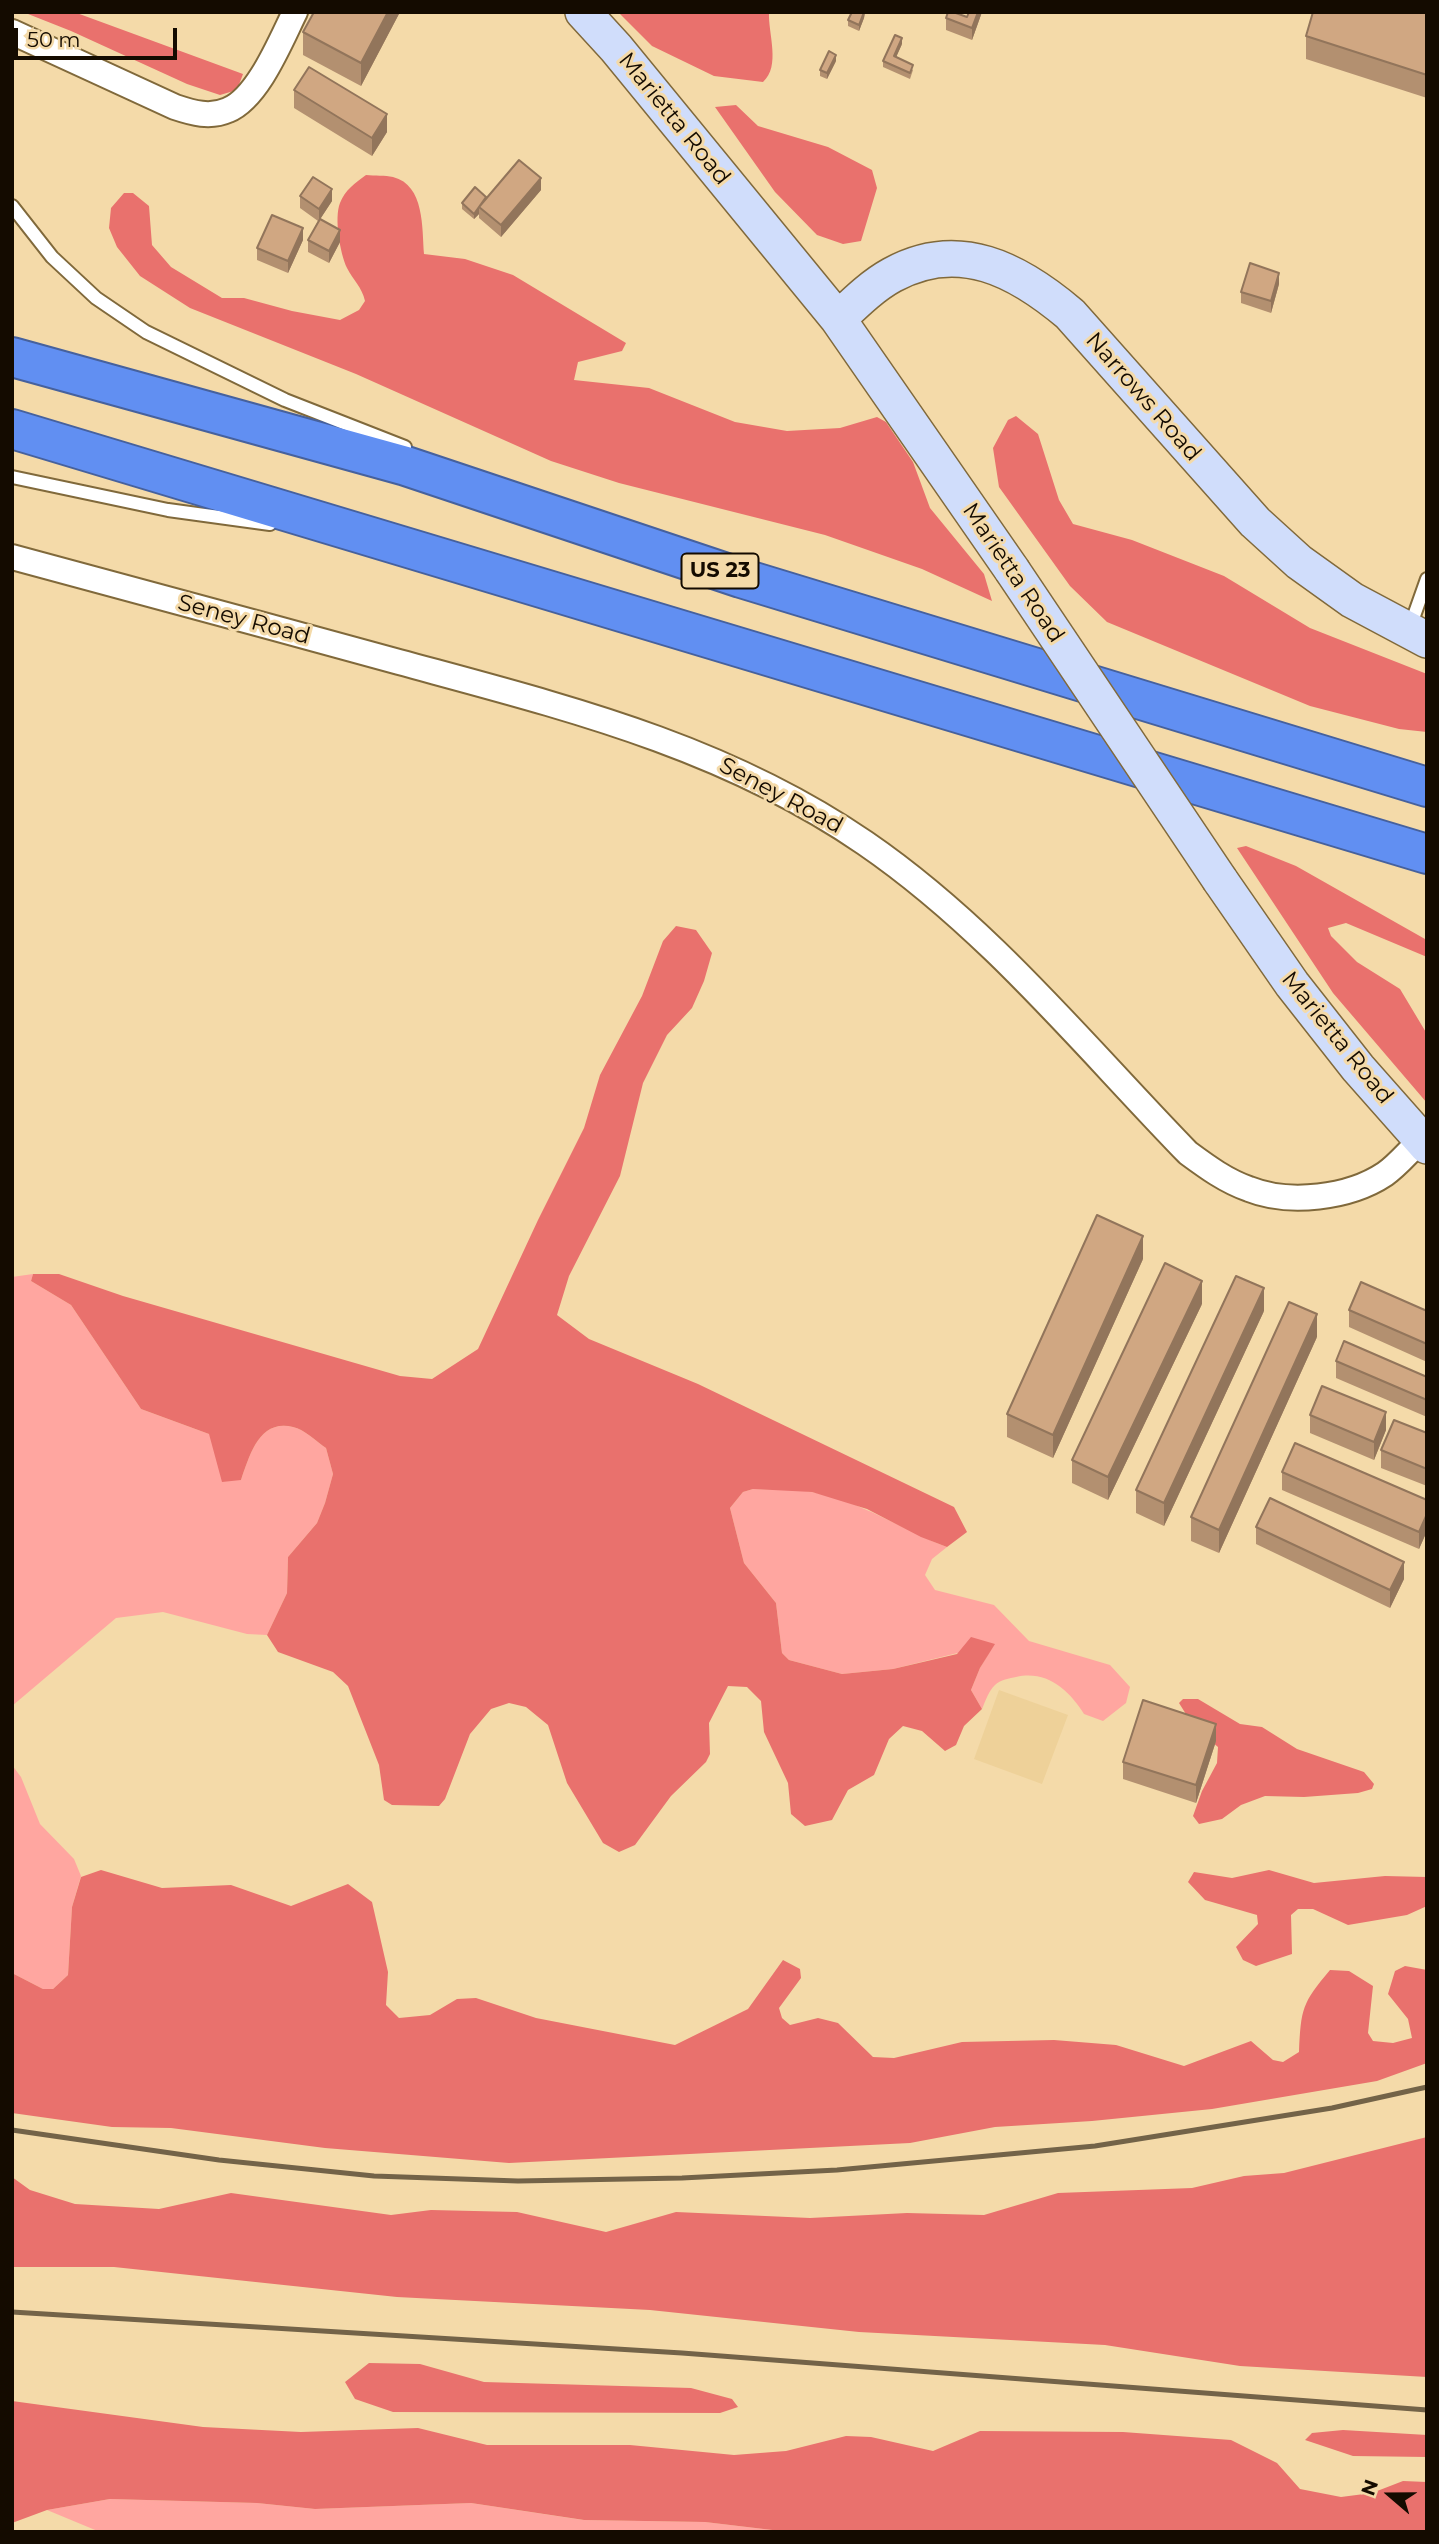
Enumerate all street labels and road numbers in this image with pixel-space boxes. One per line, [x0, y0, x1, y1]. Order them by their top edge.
street label: Marietta Road [612, 47, 736, 191]
street label: Narrows Road [1080, 327, 1206, 467]
street label: Marietta Road [956, 498, 1070, 648]
road number: US 23 [682, 554, 758, 588]
street label: Seney Road [175, 589, 313, 651]
street label: Seney Road [715, 752, 847, 840]
street label: Marietta Road [1275, 966, 1399, 1110]

